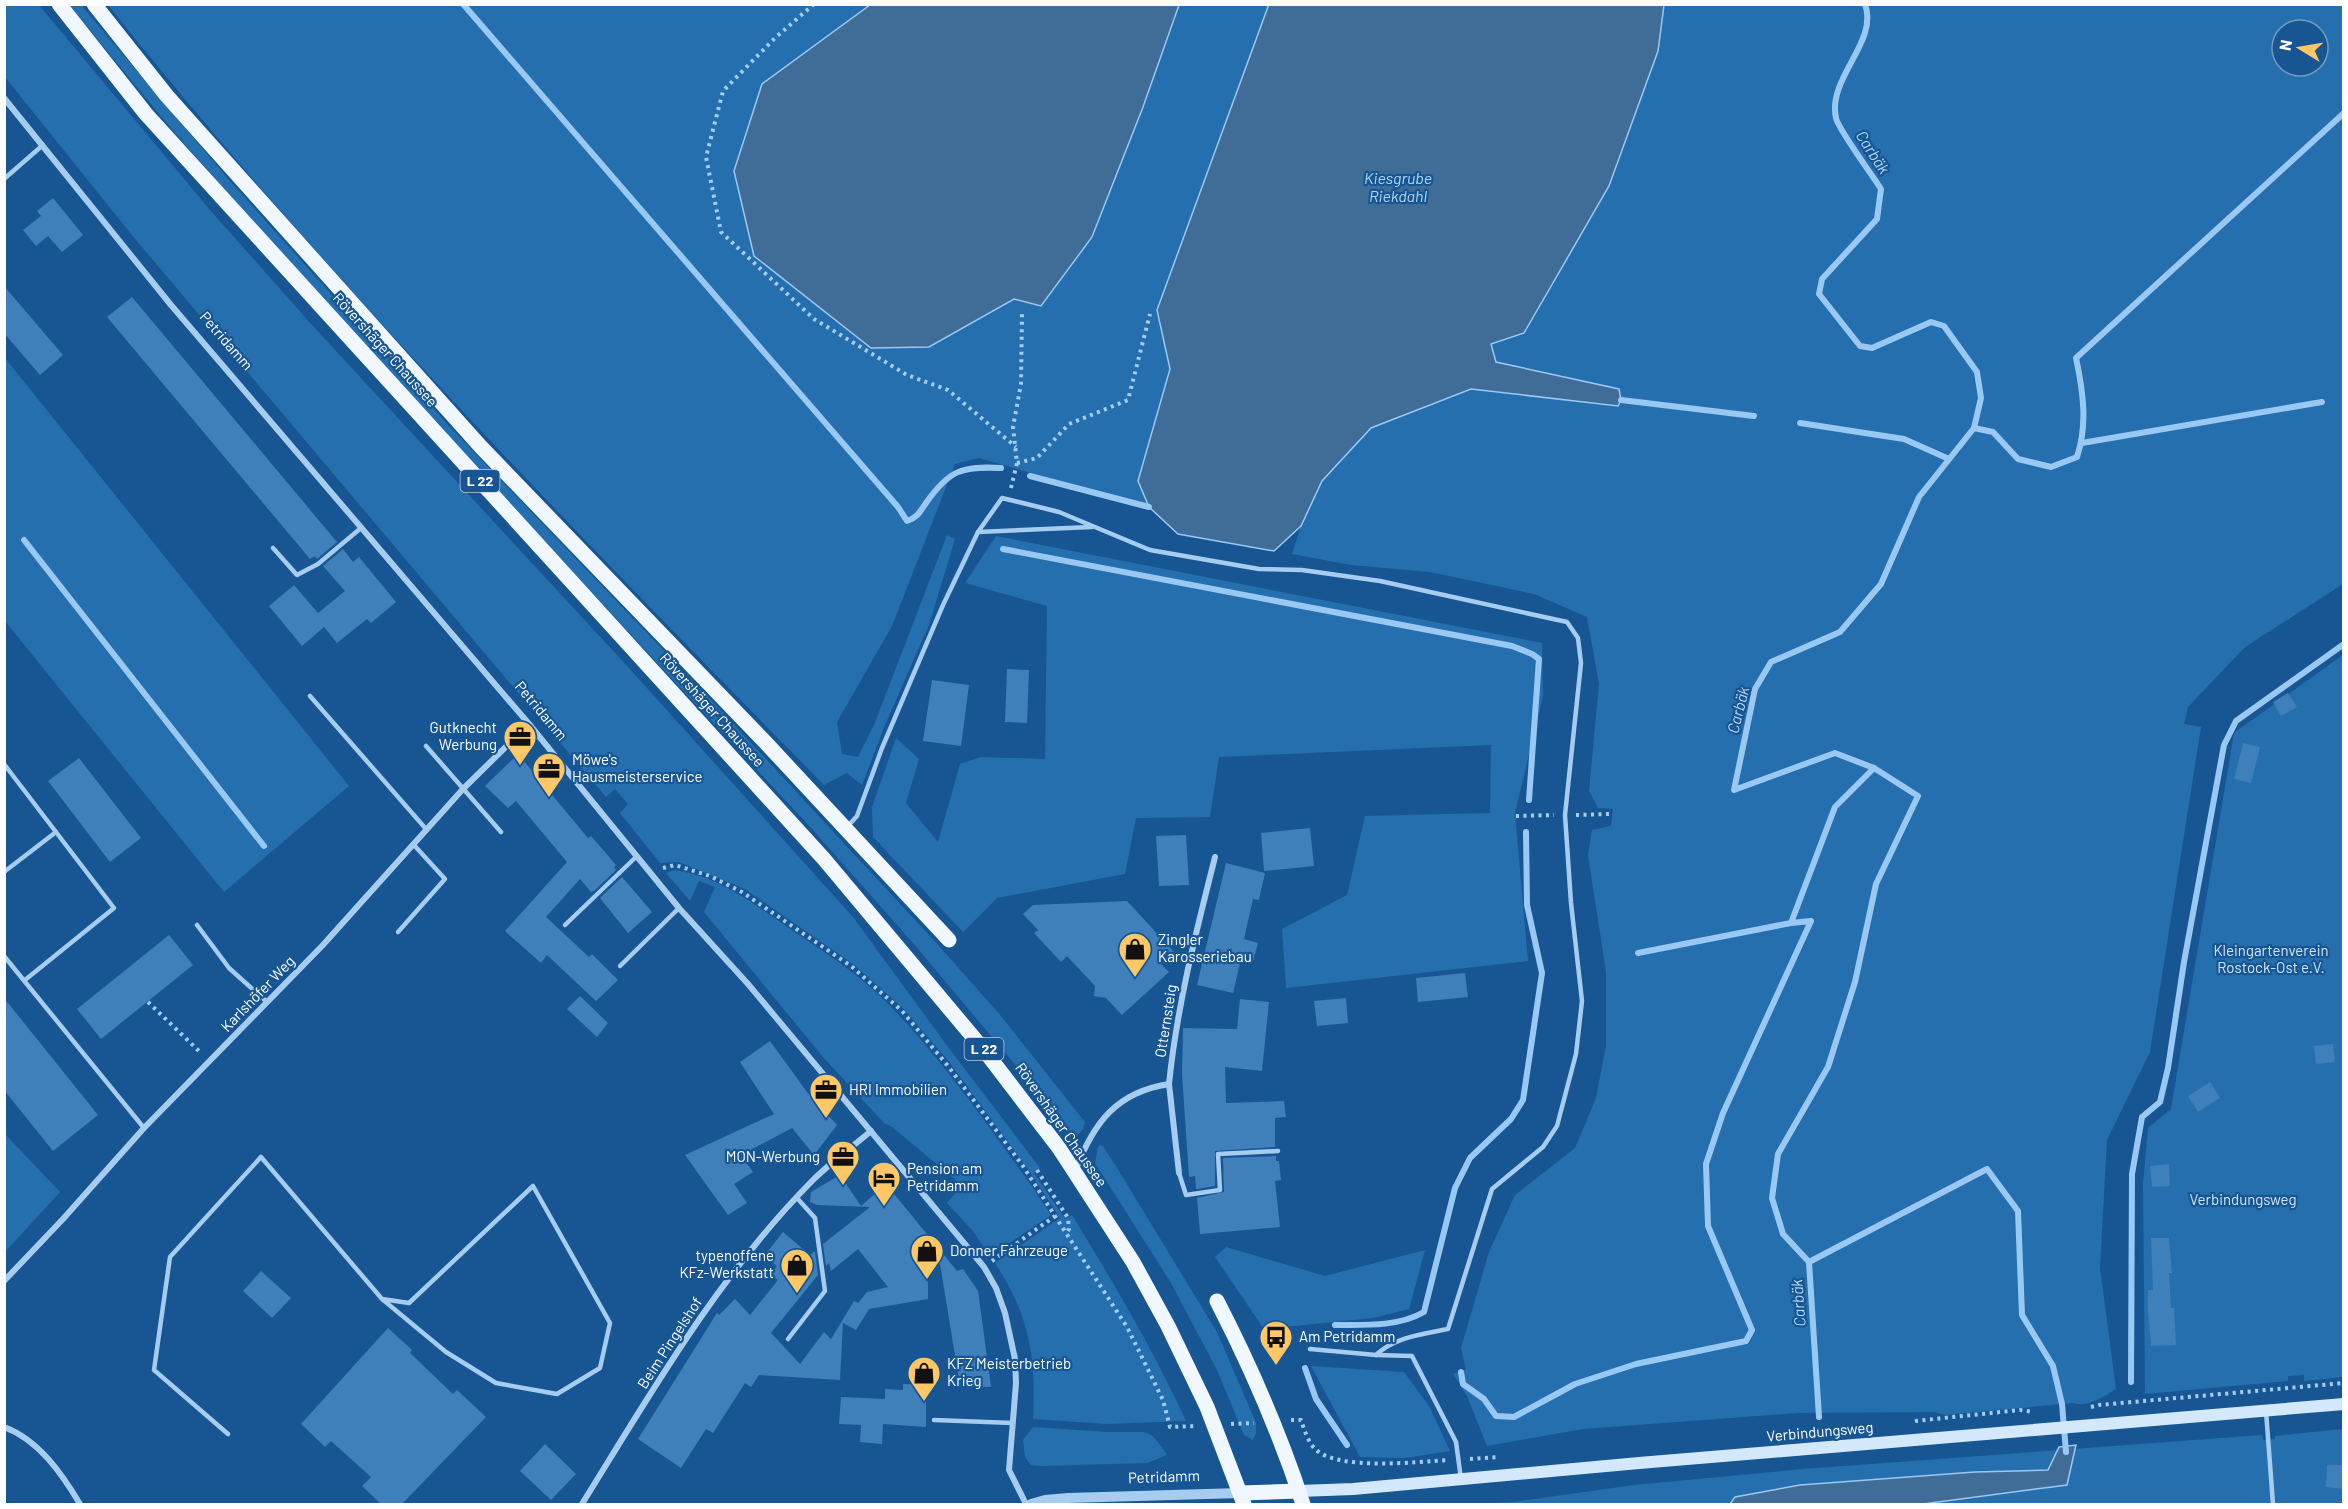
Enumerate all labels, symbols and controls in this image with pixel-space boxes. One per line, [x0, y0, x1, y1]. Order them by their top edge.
north arrow [2270, 18, 2330, 78]
text: N [2274, 38, 2295, 52]
water label: Carbäk [1853, 127, 1894, 177]
water label: Kiesgrube Riekdahl [1364, 168, 1432, 205]
street label: Rövershäger Chaussee [330, 288, 442, 410]
street label: Petridamm [196, 307, 257, 373]
road number: L 22 [460, 470, 500, 492]
street label: Rövershäger Chaussee [657, 648, 769, 770]
street label: Petridamm [512, 677, 572, 744]
water label: Carbäk [1723, 684, 1753, 735]
place label: Gutknecht Werbung [429, 718, 497, 753]
office icon: Gutknecht Werbung [502, 719, 538, 766]
place label: Möwe's Hausmeisterservice [572, 750, 703, 785]
office icon: Möwe's Hausmeisterservice [531, 751, 567, 798]
place label: Zingler Karosseriebau [1158, 930, 1252, 965]
shop icon: Zingler Karosseriebau [1117, 931, 1153, 978]
park label: Kleingartenverein Rostock-Ost e.V. [2213, 941, 2329, 976]
street label: Karlshöfer Weg [217, 952, 298, 1035]
street label: Otternsteig [1150, 983, 1180, 1059]
road number: L 22 [964, 1038, 1004, 1060]
street label: Rövershäger Chaussee [1012, 1059, 1112, 1190]
office icon: HRI Immobilien [808, 1072, 844, 1119]
place label: HRI Immobilien [849, 1080, 947, 1098]
office icon: MON-Werbung [825, 1139, 861, 1186]
place label: MON-Werbung [726, 1147, 820, 1165]
place label: Pension am Petridamm [907, 1159, 982, 1194]
hotel icon: Pension am Petridamm [866, 1160, 902, 1207]
park label: Verbindungsweg [2189, 1190, 2297, 1208]
shop icon: Donner Fahrzeuge [909, 1233, 945, 1280]
place label: Donner Fahrzeuge [950, 1241, 1068, 1259]
place label: typenoffene KFz-Werkstatt [679, 1246, 774, 1281]
shop icon: typenoffene KFz-Werkstatt [779, 1247, 815, 1294]
water label: Carbäk [1786, 1278, 1809, 1327]
street label: Beim Pingelshof [633, 1293, 705, 1392]
bus stop icon: Am Petridamm [1258, 1319, 1294, 1366]
place label: Am Petridamm [1299, 1327, 1395, 1345]
place label: KFZ Meisterbetrieb Krieg [947, 1354, 1071, 1389]
shop icon: KFZ Meisterbetrieb Krieg [906, 1355, 942, 1402]
street label: Verbindungsweg [1766, 1417, 1874, 1445]
street label: Petridamm [1128, 1466, 1200, 1486]

